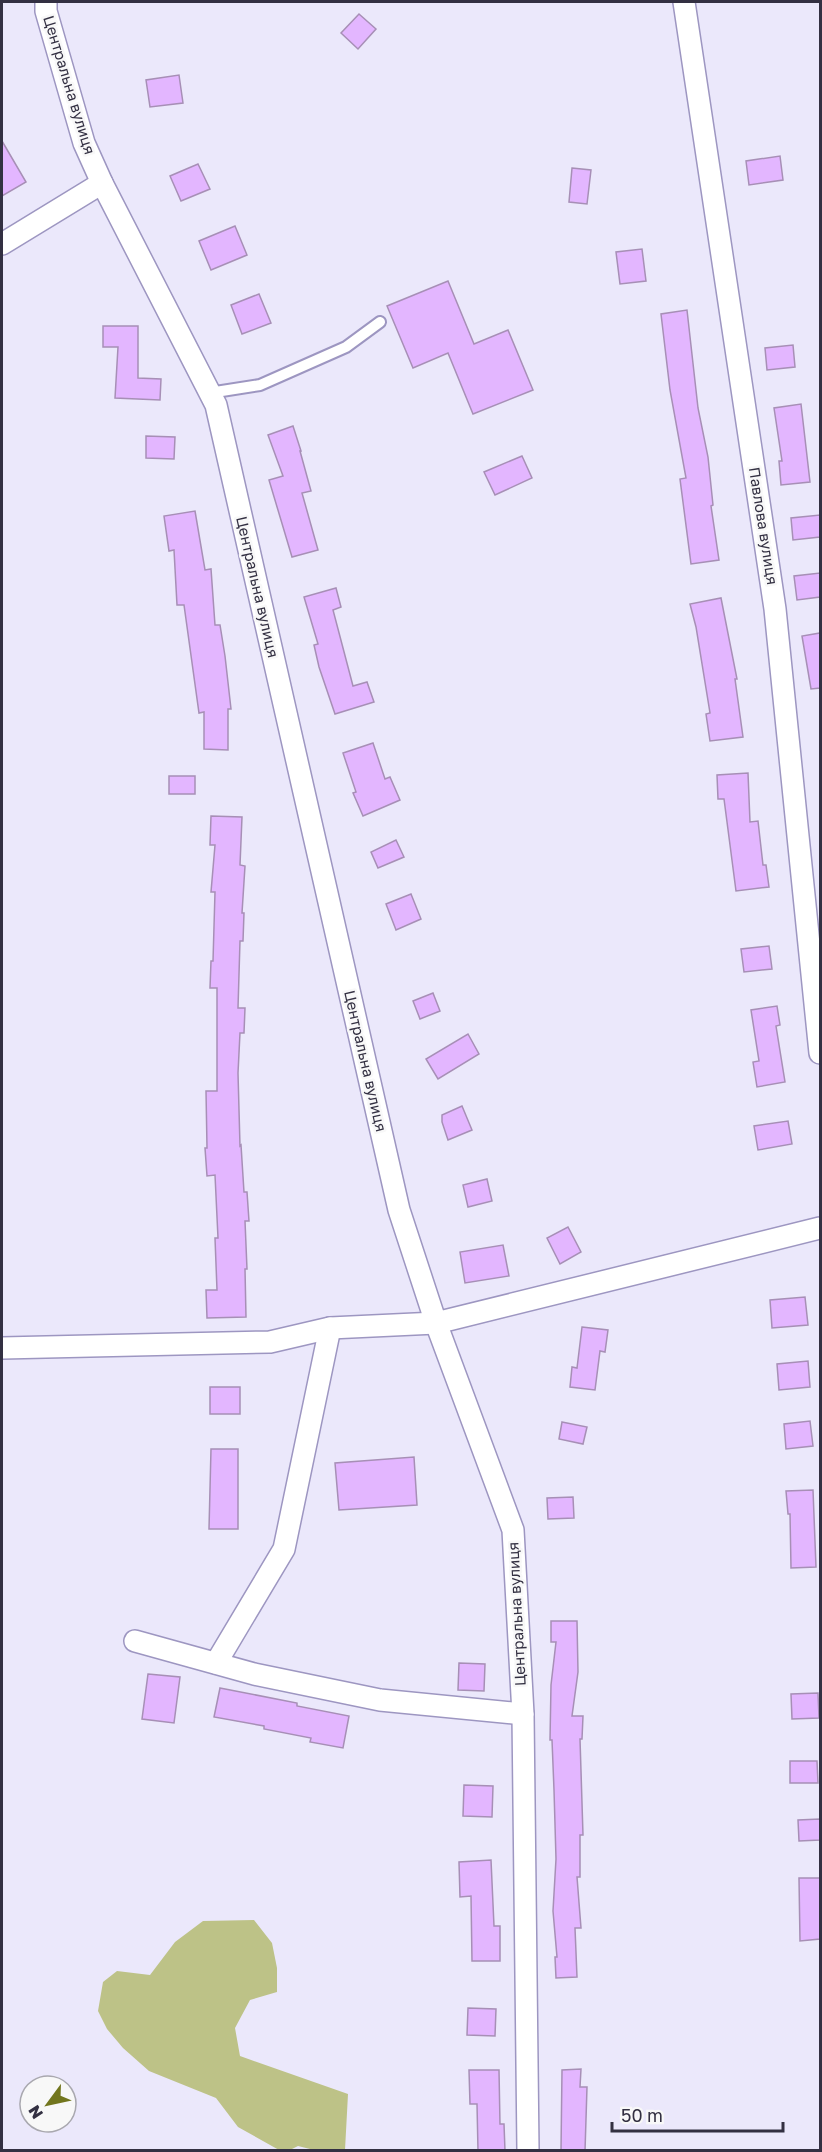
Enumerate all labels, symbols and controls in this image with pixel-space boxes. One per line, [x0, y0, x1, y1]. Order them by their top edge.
street label: Центральна вулиця [40, 13, 100, 156]
street label: Павлова вулиця [746, 466, 782, 586]
street label: Центральна вулиця [233, 514, 283, 659]
street label: Центральна вулиця [341, 988, 391, 1133]
street label: Центральна вулиця [503, 1541, 529, 1687]
north arrow [18, 2074, 78, 2134]
scale bar [612, 2095, 783, 2133]
text: N [24, 2102, 47, 2123]
text: 50 m [621, 2104, 663, 2126]

